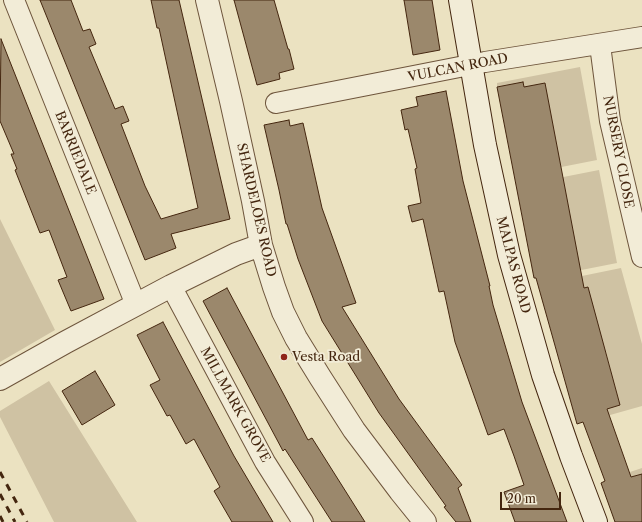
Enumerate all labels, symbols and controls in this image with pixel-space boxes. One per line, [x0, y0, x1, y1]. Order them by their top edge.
street label: VULCAN ROAD [407, 51, 509, 85]
street label: NURSERY CLOSE [599, 94, 637, 210]
street label: BARRIEDALE [51, 109, 99, 197]
street label: SHARDELOES ROAD [233, 142, 279, 278]
street label: MALPAS ROAD [493, 215, 533, 315]
street label: MILLMARK GROVE [197, 345, 273, 465]
place label: Vesta Road [292, 349, 360, 365]
marker: Vesta Road [279, 352, 289, 362]
scale bar [502, 484, 563, 510]
text: 20 m [507, 491, 536, 506]

